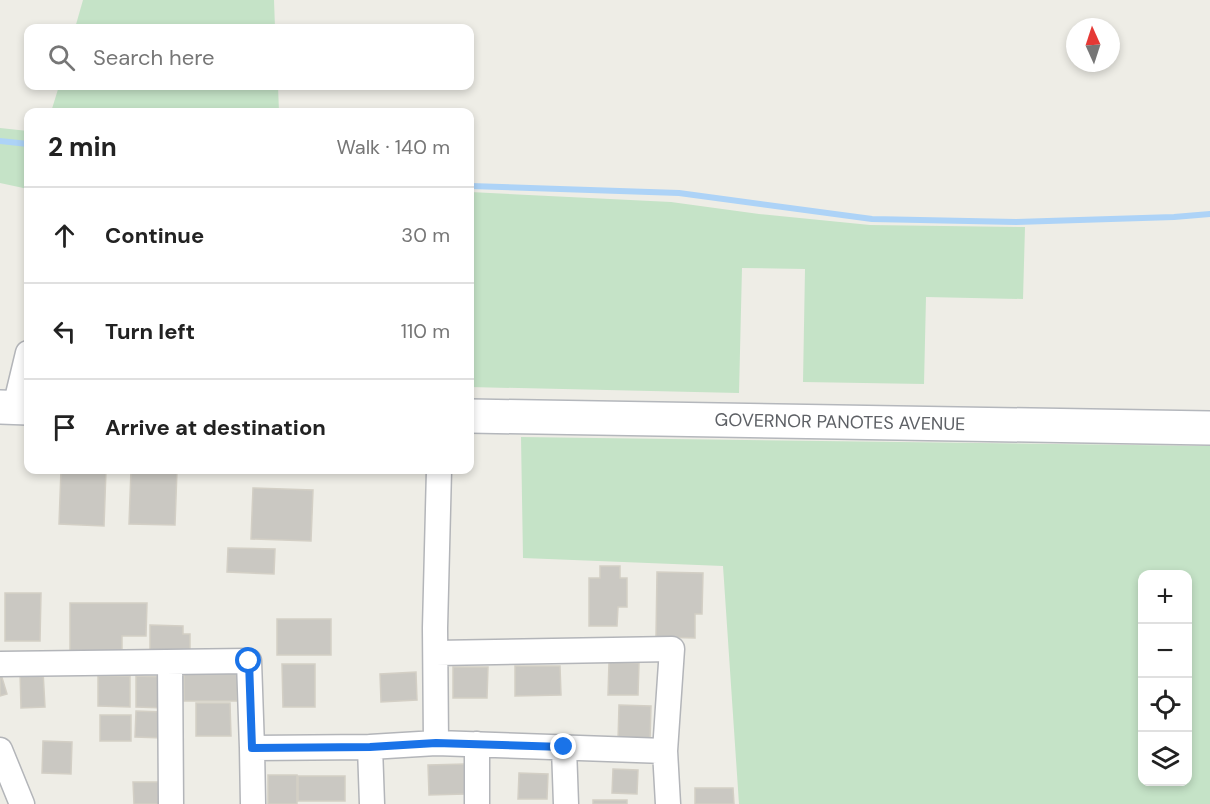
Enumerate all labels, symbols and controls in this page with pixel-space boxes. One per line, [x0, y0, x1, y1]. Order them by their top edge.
north arrow [1066, 18, 1120, 72]
search box [24, 24, 474, 90]
icon: search [45, 41, 78, 74]
text: Search here [93, 43, 214, 72]
text: 2 min [48, 130, 117, 164]
text: Walk · 140 m [336, 134, 450, 160]
icon: ahead [48, 219, 81, 252]
text: Continue [105, 221, 204, 250]
text: 30 m [401, 222, 450, 248]
icon: left [48, 315, 81, 348]
text: Turn left [105, 317, 195, 346]
text: 110 m [401, 318, 450, 344]
street label: GOVERNOR PANOTES AVENUE [714, 408, 966, 436]
icon: arrive [48, 411, 81, 444]
text: Arrive at destination [105, 413, 326, 442]
map controls [1138, 570, 1192, 786]
button: + [1138, 570, 1192, 624]
button: − [1138, 624, 1192, 678]
route start [235, 647, 261, 673]
button: locate [1138, 678, 1192, 732]
button: layers [1138, 732, 1192, 786]
route end [550, 733, 576, 759]

